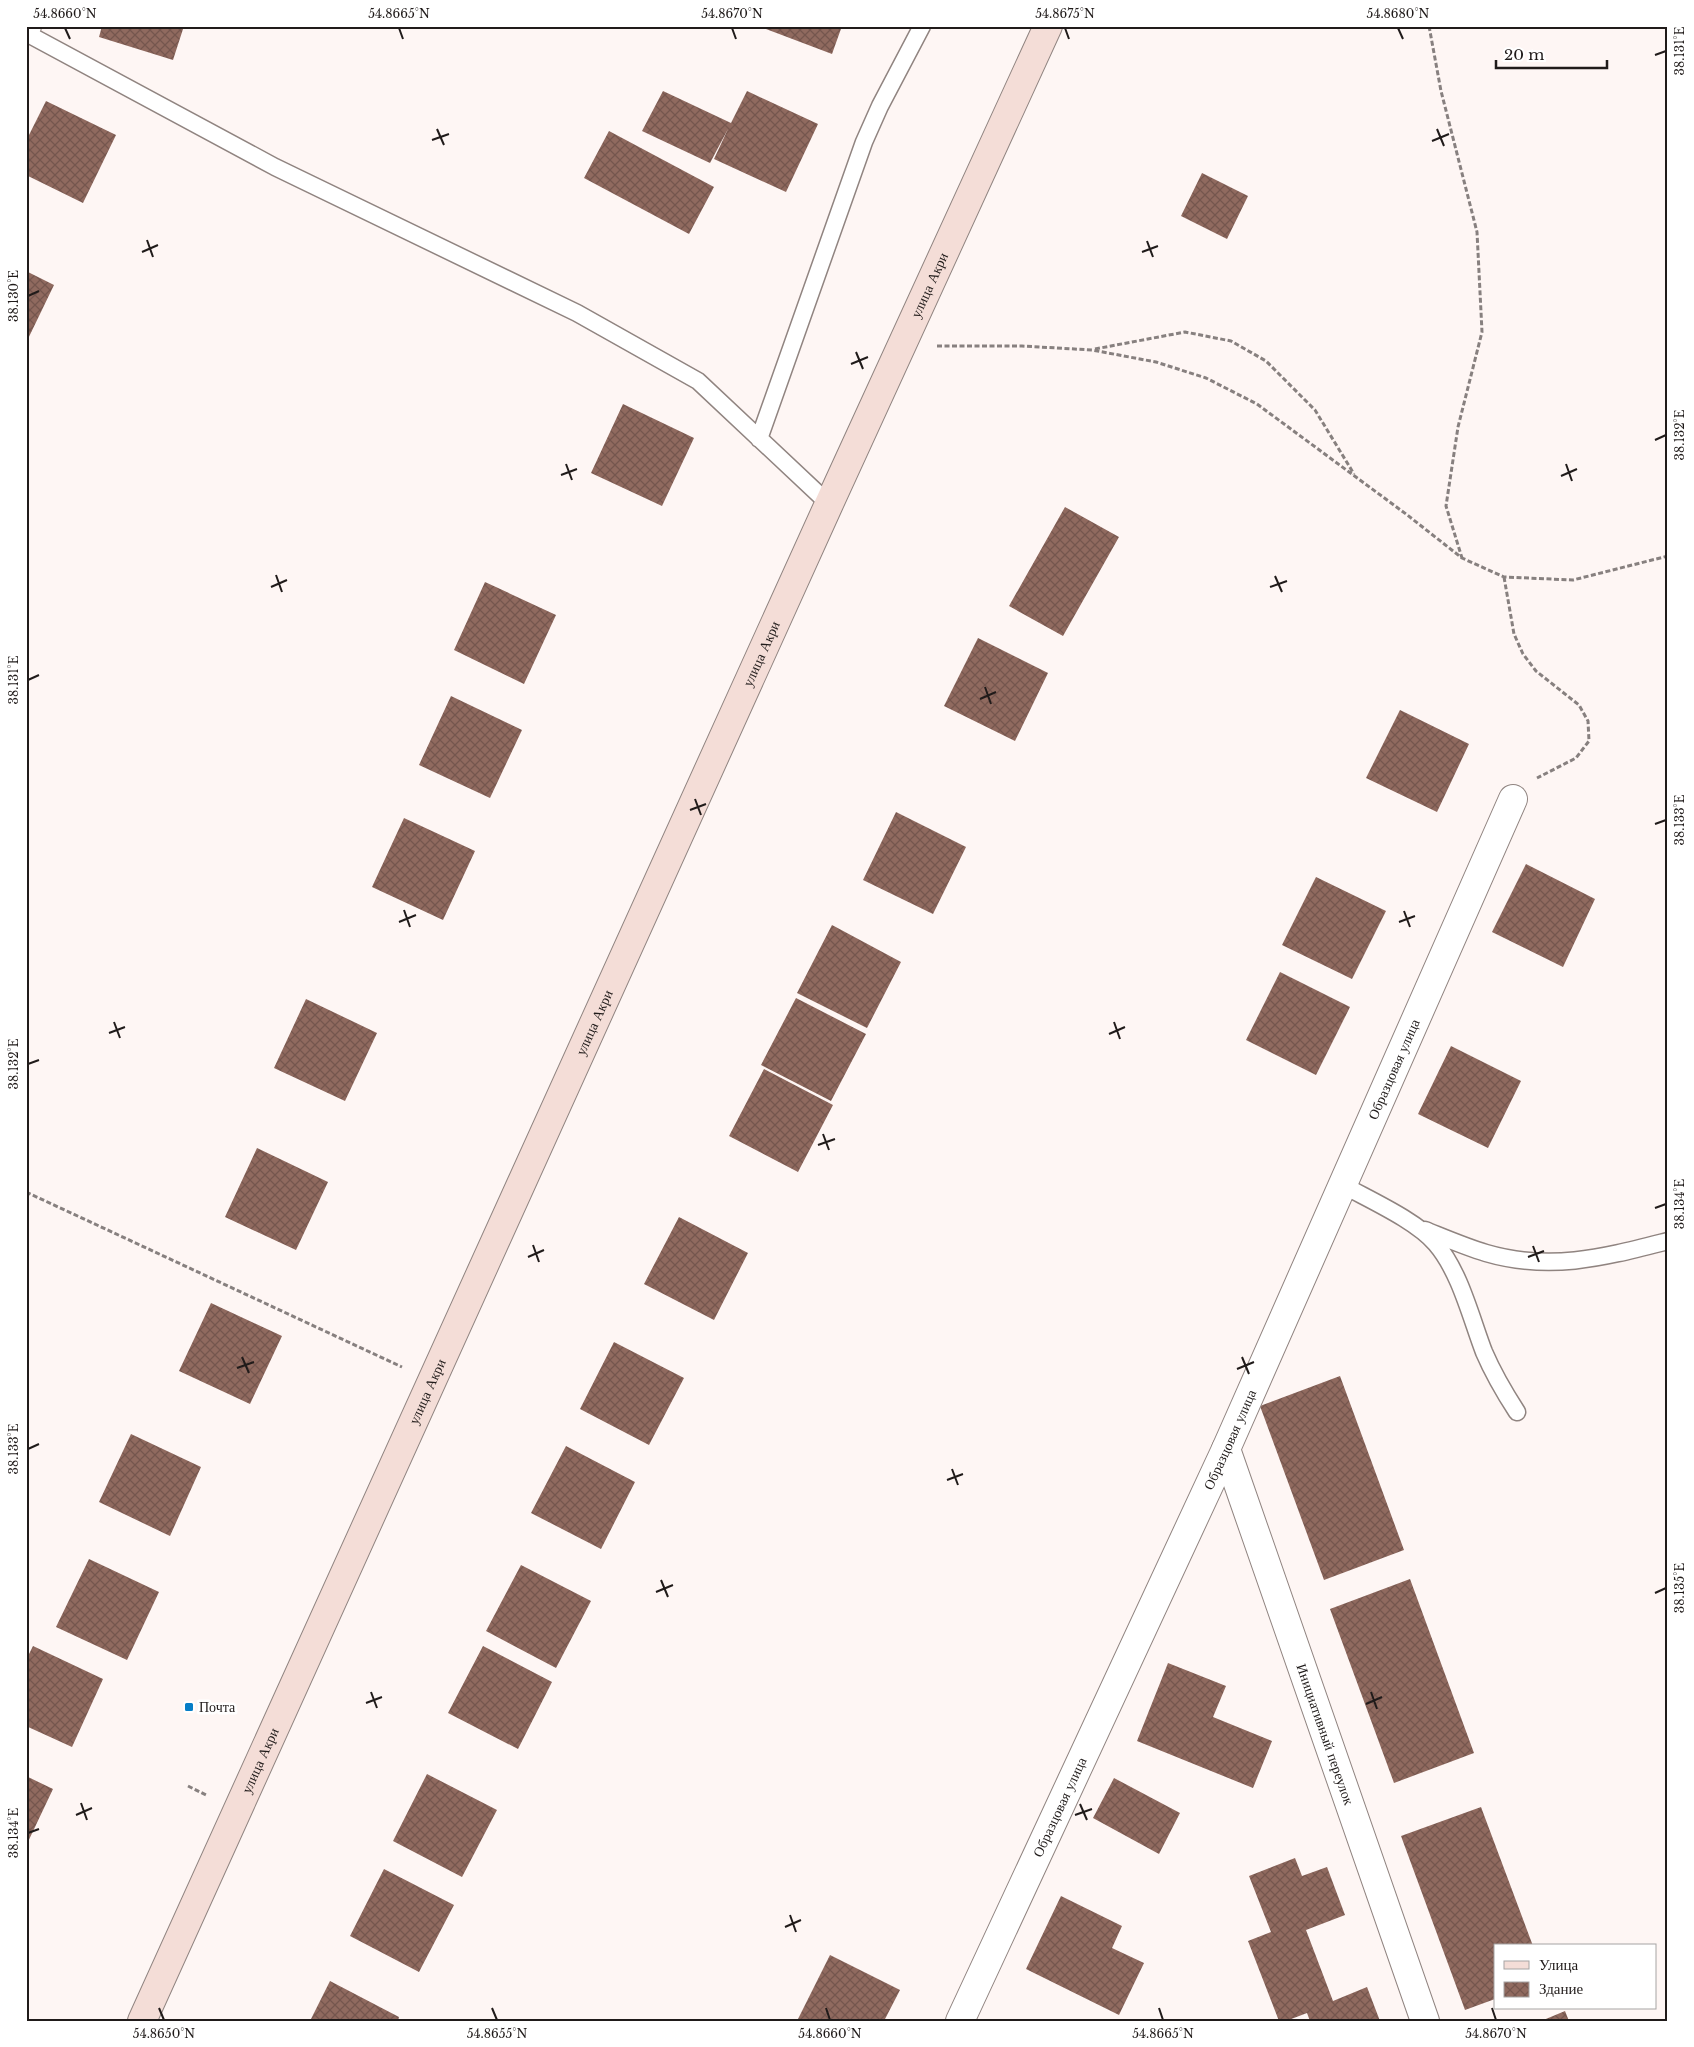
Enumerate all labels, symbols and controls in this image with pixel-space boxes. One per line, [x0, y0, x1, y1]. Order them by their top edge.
text: 54.8660°N [33, 6, 97, 21]
text: 54.8665°N [368, 6, 430, 21]
text: 54.8670°N [701, 6, 763, 21]
text: 54.8675°N [1035, 6, 1095, 21]
text: 54.8680°N [1367, 6, 1430, 21]
text: 38.131°E [1672, 26, 1687, 75]
scale bar [1496, 38, 1608, 70]
text: 20 m [1504, 45, 1544, 64]
street label: улица Акри [906, 249, 952, 321]
text: 38.130°E [6, 270, 21, 322]
text: 38.132°E [1672, 409, 1687, 460]
street label: улица Акри [739, 618, 784, 689]
text: 38.131°E [6, 655, 21, 704]
text: 38.133°E [1672, 794, 1687, 845]
street label: улица Акри [571, 987, 617, 1058]
street label: Образцовая улица [1364, 1015, 1424, 1122]
text: 38.132°E [6, 1038, 21, 1089]
text: 38.134°E [1672, 1179, 1687, 1229]
street label: улица Акри [404, 1355, 450, 1427]
street label: Образцовая улица [1199, 1386, 1261, 1493]
text: 38.133°E [6, 1423, 21, 1474]
text: 38.135°E [1672, 1563, 1687, 1613]
street label: Инициативный переулок [1292, 1661, 1358, 1807]
place label: Почта [199, 1698, 236, 1716]
marker: Почта [183, 1701, 195, 1713]
street label: улица Акри [237, 1724, 283, 1796]
street label: Образцовая улица [1029, 1753, 1091, 1860]
text: 38.134°E [6, 1808, 21, 1858]
legend [1494, 1944, 1656, 2010]
text: Улица [1539, 1955, 1578, 1974]
text: Здание [1539, 1979, 1583, 1998]
text: 54.8650°N [133, 2026, 195, 2041]
text: 54.8655°N [467, 2026, 527, 2041]
text: 54.8660°N [798, 2026, 862, 2041]
text: 54.8665°N [1132, 2026, 1194, 2041]
text: 54.8670°N [1465, 2026, 1527, 2041]

